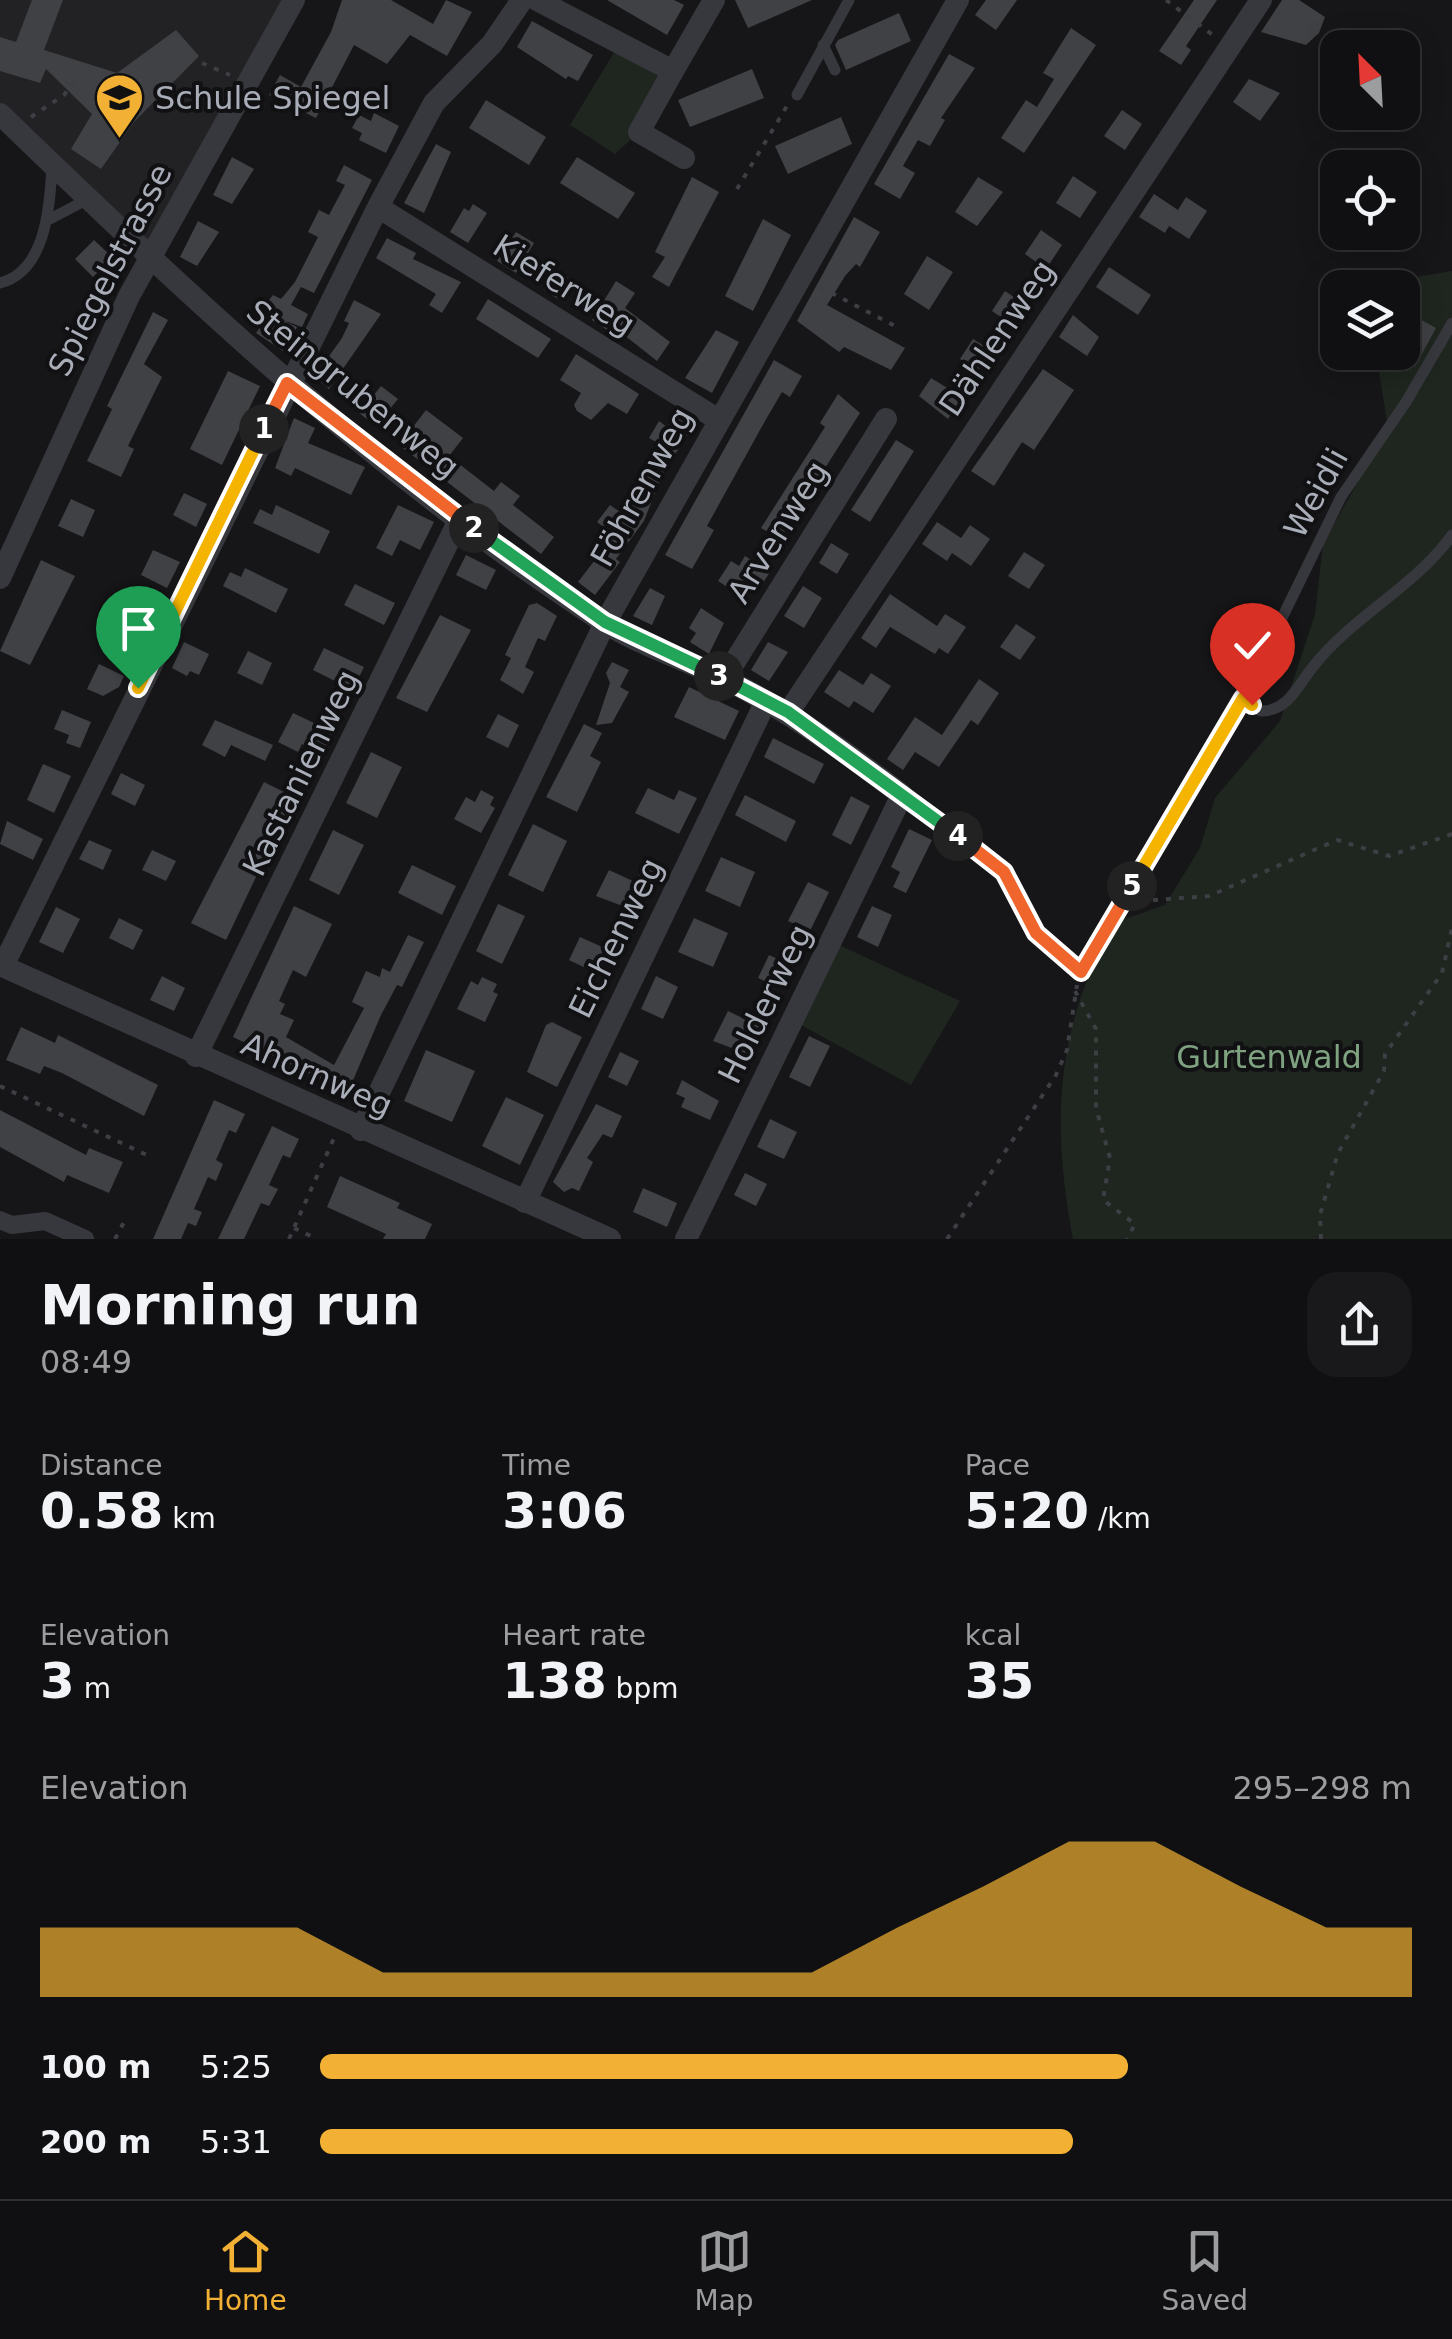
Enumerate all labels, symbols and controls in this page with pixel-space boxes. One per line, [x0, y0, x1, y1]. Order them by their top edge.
north arrow [1320, 30, 1420, 130]
map controls [1320, 30, 1420, 370]
school or university icon: Schule Spiegel [94, 72, 146, 140]
place label: Schule Spiegel [155, 79, 390, 117]
button: locate [1320, 150, 1420, 250]
street label: Spiegelstrasse [40, 158, 180, 382]
street label: Kieferweg [486, 227, 642, 343]
street label: Dählenweg [931, 253, 1063, 423]
button: layers [1320, 270, 1420, 370]
street label: Steingrubenweg [239, 292, 467, 486]
street label: Föhrenweg [583, 401, 701, 573]
pin: 1 [239, 404, 289, 454]
text: 1 [254, 412, 274, 445]
street label: Weidli [1276, 442, 1356, 544]
street label: Arvenweg [719, 454, 837, 610]
pin: 2 [449, 503, 499, 553]
text: 2 [464, 511, 484, 544]
pin [96, 586, 181, 689]
icon: arrive [111, 601, 166, 656]
pin [1210, 603, 1295, 706]
icon: check [1225, 618, 1280, 673]
pin: 3 [694, 651, 744, 701]
text: 3 [709, 659, 729, 692]
street label: Kastanienweg [235, 664, 367, 882]
pin: 4 [933, 811, 983, 861]
text: 4 [948, 819, 968, 852]
street label: Eichenweg [561, 852, 671, 1024]
pin: 5 [1107, 861, 1157, 911]
text: 5 [1122, 869, 1142, 902]
street label: Holderweg [710, 918, 820, 1090]
street label: Ahornweg [236, 1025, 398, 1125]
park label: Gurtenwald [1176, 1038, 1362, 1076]
button: share [1307, 1272, 1412, 1377]
text: Morning run [40, 1273, 421, 1337]
text: 08:49 [40, 1343, 132, 1381]
text: Distance [40, 1449, 162, 1482]
text: Time [502, 1449, 571, 1482]
text: Pace [965, 1449, 1030, 1482]
text: 0.58 [40, 1482, 163, 1540]
text: 3:06 [502, 1482, 627, 1540]
text: 5:20 [965, 1482, 1089, 1540]
text: km [163, 1502, 216, 1535]
text: /km [1089, 1502, 1151, 1535]
text: Elevation [40, 1619, 170, 1652]
text: Heart rate [502, 1619, 646, 1652]
text: kcal [965, 1619, 1021, 1652]
text: 3 [40, 1652, 75, 1710]
text: 138 [502, 1652, 607, 1710]
text: 35 [965, 1652, 1034, 1710]
text: m [75, 1672, 111, 1705]
text: bpm [607, 1672, 678, 1705]
text: Elevation [40, 1769, 189, 1807]
text: 295–298 m [1233, 1769, 1412, 1807]
text: 100 m [40, 2048, 151, 2086]
text: 5:25 [200, 2048, 272, 2086]
text: 200 m [40, 2123, 151, 2161]
text: 5:31 [200, 2123, 272, 2161]
tab: Home [204, 2224, 287, 2317]
tab: Map [695, 2224, 754, 2317]
tab: Saved [1162, 2224, 1248, 2317]

